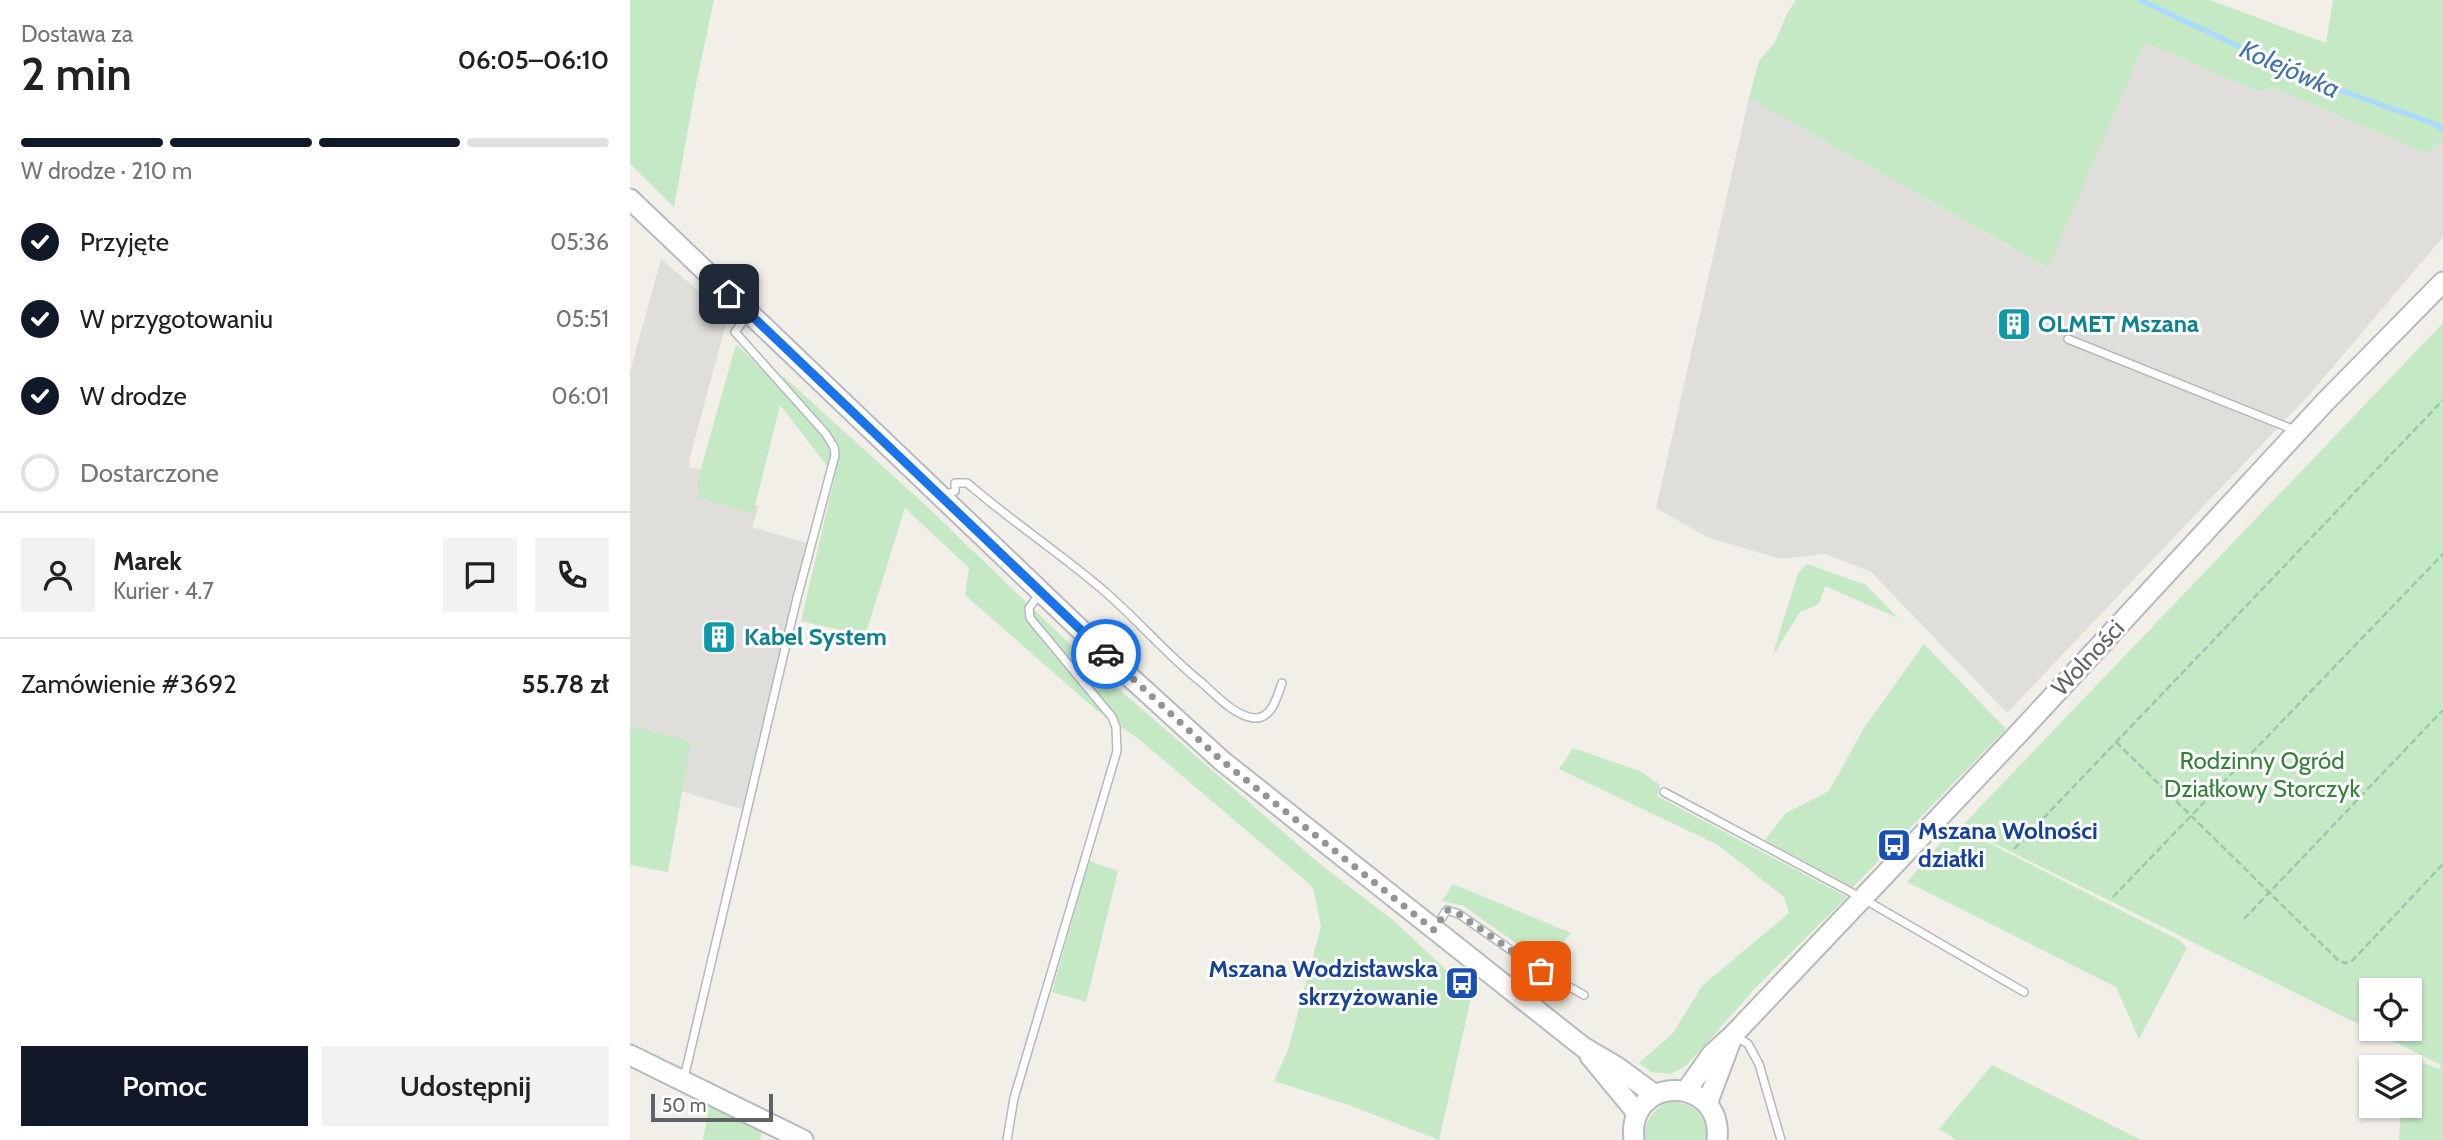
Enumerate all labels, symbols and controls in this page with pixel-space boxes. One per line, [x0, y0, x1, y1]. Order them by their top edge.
text: Dostawa za [21, 20, 133, 48]
water label: Kolejówka [2235, 33, 2345, 105]
text: 06:05–06:10 [458, 44, 609, 76]
text: 2 min [21, 46, 132, 102]
text: W drodze · 210 m [21, 157, 192, 185]
icon: check [21, 223, 59, 261]
text: Przyjęte [80, 226, 169, 258]
text: 05:36 [550, 228, 609, 256]
pin [699, 264, 759, 324]
icon: home [710, 275, 748, 313]
icon: check [21, 300, 59, 338]
text: W przygotowaniu [80, 303, 273, 335]
text: 05:51 [556, 305, 609, 333]
building icon: OLMET Mszana [1995, 305, 2033, 343]
place label: OLMET Mszana [2038, 309, 2199, 338]
icon: check [21, 377, 59, 415]
text: W drodze [80, 380, 187, 412]
text: 06:01 [552, 382, 609, 410]
text: Dostarczone [80, 457, 219, 489]
button: person [21, 538, 95, 612]
button: chat [443, 538, 517, 612]
button: phone [535, 538, 609, 612]
text: Marek [113, 545, 182, 577]
text: Kurier · 4.7 [113, 577, 214, 605]
street label: Wolności [2045, 614, 2130, 702]
building icon: Kabel System [700, 618, 738, 656]
courier [1071, 619, 1141, 689]
place label: Kabel System [744, 622, 887, 651]
icon: car [1087, 635, 1125, 673]
text: Zamówienie #3692 [21, 668, 237, 700]
text: 55.78 zł [522, 668, 609, 700]
park label: Rodzinny Ogród Działkowy Storczyk [2164, 746, 2360, 803]
place label: Mszana Wolności działki [1918, 816, 2098, 873]
bus stop icon: Mszana Wolności działki [1875, 826, 1913, 864]
pin [1511, 941, 1571, 1001]
icon: bag [1522, 952, 1560, 990]
place label: Mszana Wodzisławska skrzyżowanie [1208, 954, 1438, 1011]
bus stop icon: Mszana Wodzisławska skrzyżowanie [1443, 964, 1481, 1002]
map controls [2359, 978, 2422, 1118]
button: locate [2359, 978, 2422, 1041]
button: Pomoc [21, 1046, 308, 1126]
button: Udostępnij [322, 1046, 609, 1126]
button: layers [2359, 1055, 2422, 1118]
scale bar [651, 1091, 774, 1123]
text: 50 m [662, 1094, 706, 1117]

